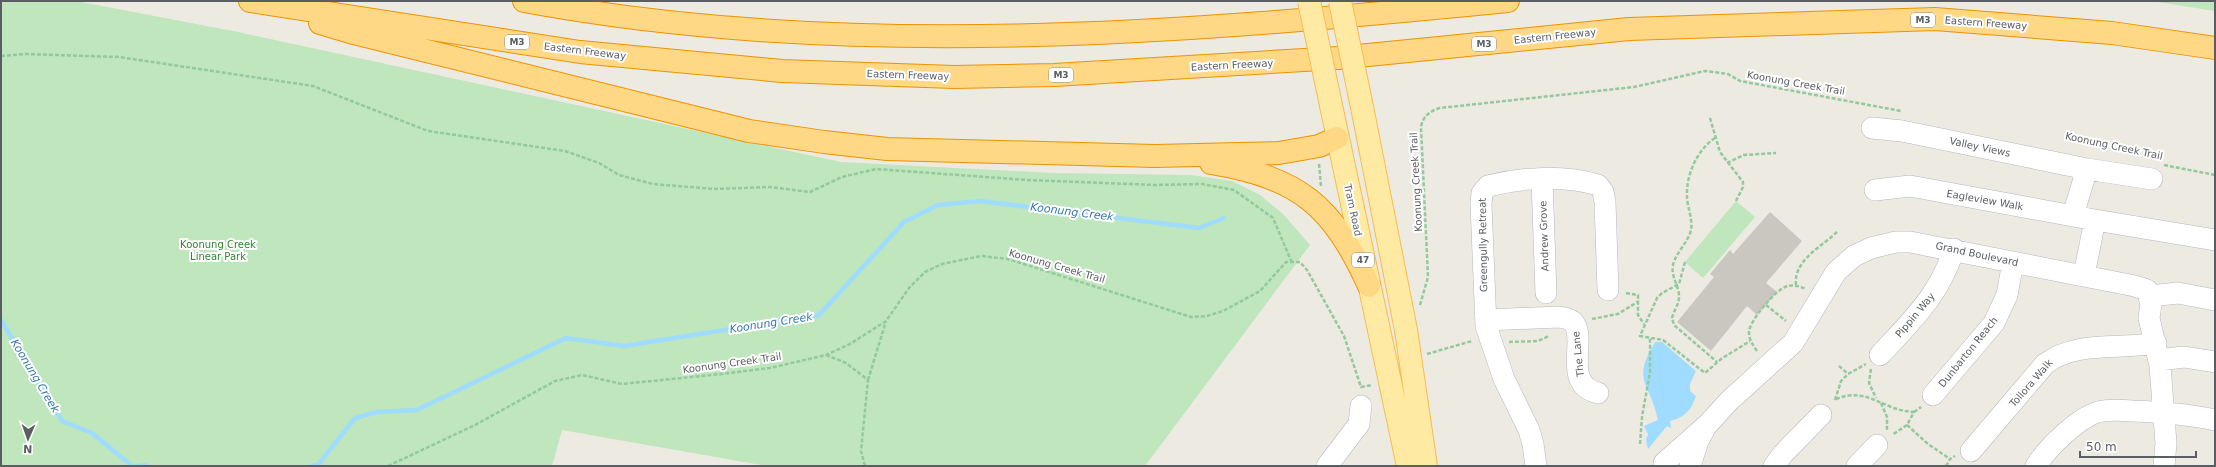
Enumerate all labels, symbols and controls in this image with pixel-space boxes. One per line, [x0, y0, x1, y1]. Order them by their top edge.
road number: M3 [1911, 13, 1935, 27]
street label: Eastern Freeway [1944, 15, 2028, 31]
street label: Eastern Freeway [1513, 26, 1597, 46]
road number: M3 [505, 35, 529, 49]
road number: M3 [1472, 37, 1496, 51]
street label: Eastern Freeway [543, 41, 627, 62]
street label: Eastern Freeway [1190, 57, 1274, 73]
street label: Eastern Freeway [867, 68, 950, 82]
road number: M3 [1049, 68, 1073, 82]
street label: Koonung Creek Trail [1746, 69, 1846, 97]
street label: Koonung Creek Trail [2064, 130, 2164, 162]
street label: Koonung Creek Trail [1408, 132, 1424, 232]
street label: Valley Views [1949, 135, 2011, 159]
street label: Tram Road [1342, 182, 1364, 237]
street label: Eagleview Walk [1946, 188, 2025, 212]
street label: Greengully Retreat [1477, 198, 1489, 292]
water label: Koonung Creek [1030, 200, 1115, 224]
street label: Andrew Grove [1537, 200, 1551, 272]
park label: Koonung Creek Linear Park [180, 239, 256, 262]
street label: Grand Boulevard [1935, 240, 2019, 268]
street label: Koonung Creek Trail [1008, 247, 1106, 285]
road number: 47 [1352, 253, 1374, 267]
street label: Pippin Way [1893, 290, 1937, 340]
water label: Koonung Creek [729, 310, 814, 336]
street label: Dunbarton Reach [1936, 315, 2000, 389]
street label: The Lane [1570, 331, 1586, 378]
water label: Koonung Creek [8, 337, 62, 416]
street label: Koonung Creek Trail [682, 351, 782, 375]
street label: Tollora Walk [2007, 357, 2055, 410]
north arrow [8, 419, 48, 459]
scale bar [2080, 433, 2196, 459]
text: 50 m [2086, 440, 2117, 454]
text: N [23, 442, 33, 455]

